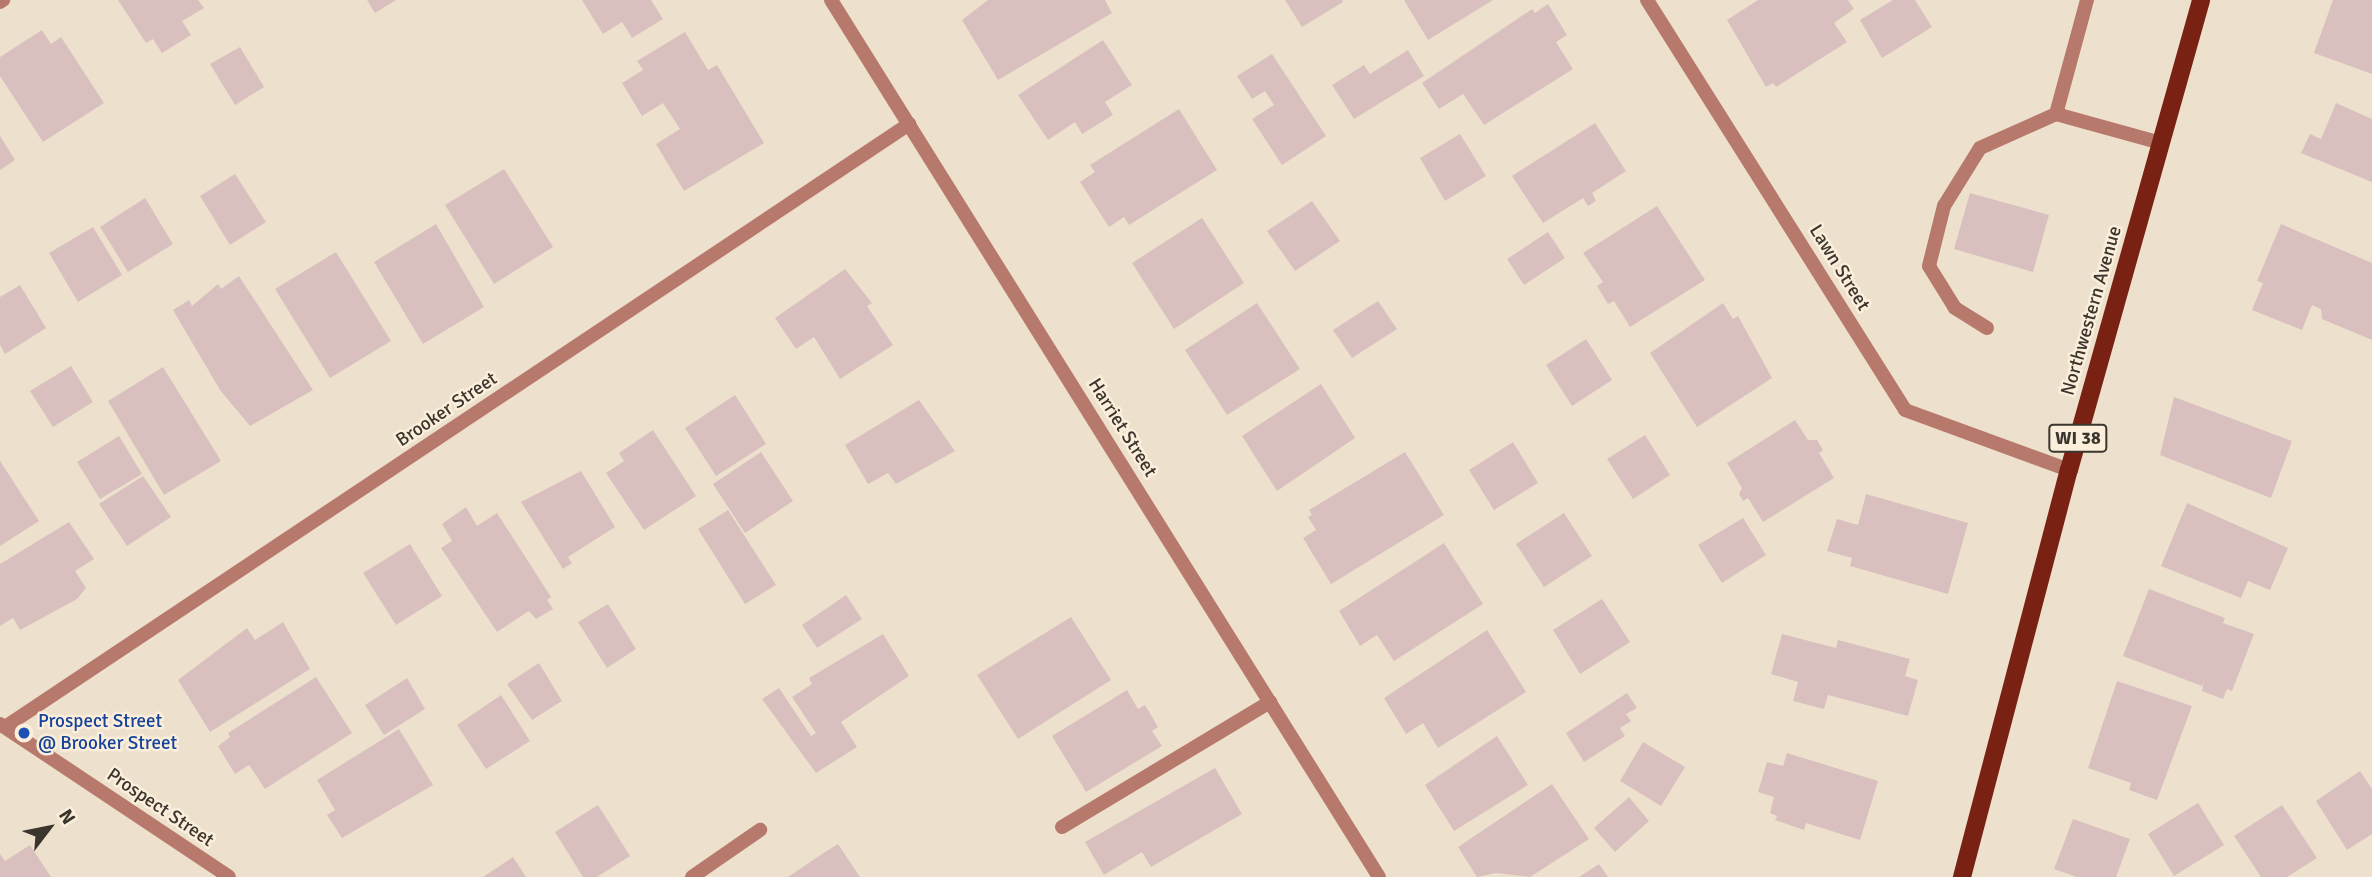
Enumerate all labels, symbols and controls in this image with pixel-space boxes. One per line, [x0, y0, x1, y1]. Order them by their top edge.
street label: Lawn Street [1804, 221, 1874, 315]
street label: Northwestern Avenue [2057, 224, 2127, 398]
street label: Brooker Street [392, 368, 502, 452]
street label: Harriet Street [1083, 375, 1161, 481]
road number: WI 38 [2048, 424, 2108, 452]
place label: Prospect Street @ Brooker Street [38, 711, 177, 755]
marker: Prospect Street @ Brooker Street [16, 725, 32, 741]
street label: Prospect Street [102, 764, 218, 852]
north arrow [14, 793, 84, 863]
text: N [53, 805, 80, 829]

